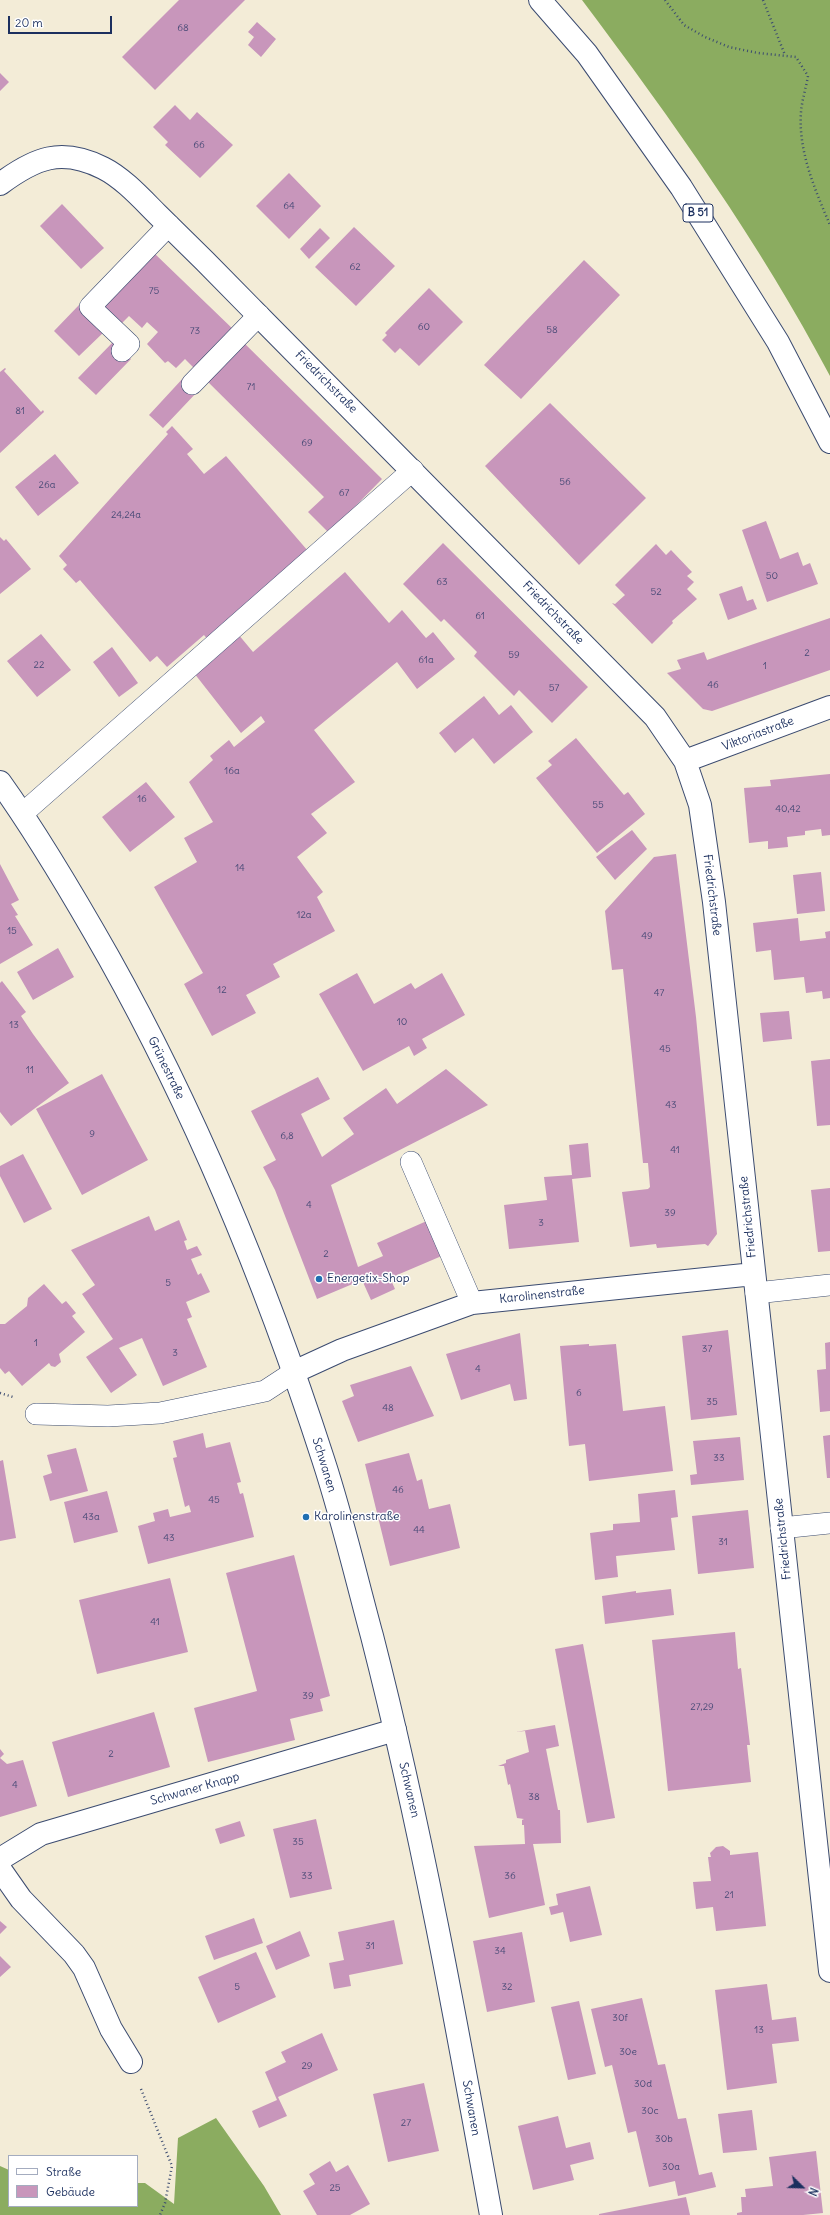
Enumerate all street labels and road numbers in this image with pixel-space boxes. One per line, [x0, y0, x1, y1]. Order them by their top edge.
road number: B 51 [683, 204, 713, 222]
street label: Friedrichstraße [292, 348, 360, 416]
street label: Friedrichstraße [519, 578, 587, 648]
street label: Viktoriastraße [720, 714, 796, 754]
street label: Friedrichstraße [700, 853, 724, 937]
street label: Grünestraße [145, 1034, 187, 1102]
street label: Friedrichstraße [737, 1175, 759, 1259]
street label: Karolinenstraße [499, 1283, 585, 1307]
street label: Schwanen [309, 1436, 339, 1494]
street label: Friedrichstraße [772, 1497, 794, 1581]
street label: Schwanen [396, 1761, 422, 1819]
street label: Schwaner Knapp [149, 1769, 241, 1809]
street label: Schwanen [459, 2079, 483, 2137]

